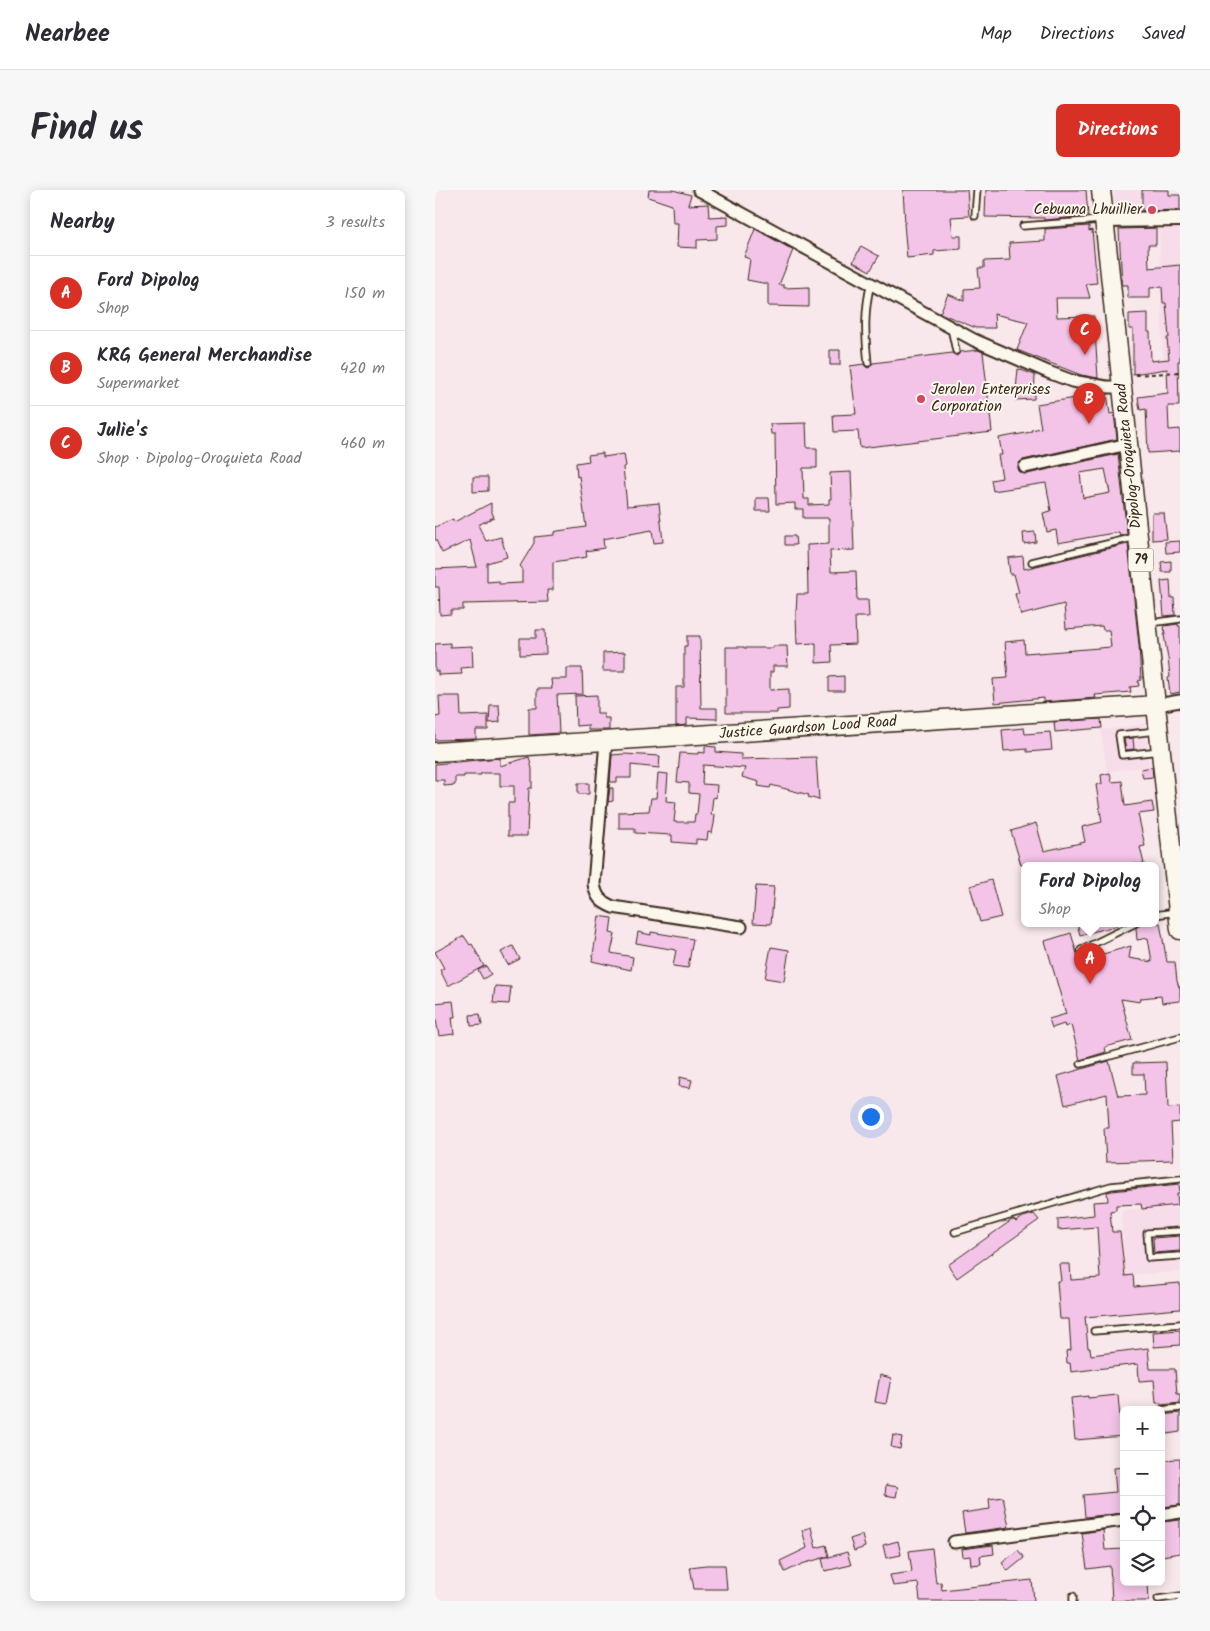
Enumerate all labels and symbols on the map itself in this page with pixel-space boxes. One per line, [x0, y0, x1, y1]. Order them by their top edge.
place label: Cebuana Lhuillier [1033, 198, 1143, 222]
marker: Cebuana Lhuillier [1146, 204, 1158, 216]
pin: C [1069, 314, 1101, 355]
place label: Jerolen Enterprises Corporation [931, 378, 1051, 419]
street label: Dipolog-Oroquieta Road [1109, 382, 1149, 530]
pin: B [1073, 383, 1105, 424]
marker: Jerolen Enterprises Corporation [915, 393, 927, 405]
road number: 79 [1129, 548, 1153, 572]
street label: Justice Guardson Lood Road [718, 710, 898, 746]
pin: A [1074, 943, 1106, 984]
your location [858, 1104, 884, 1130]

